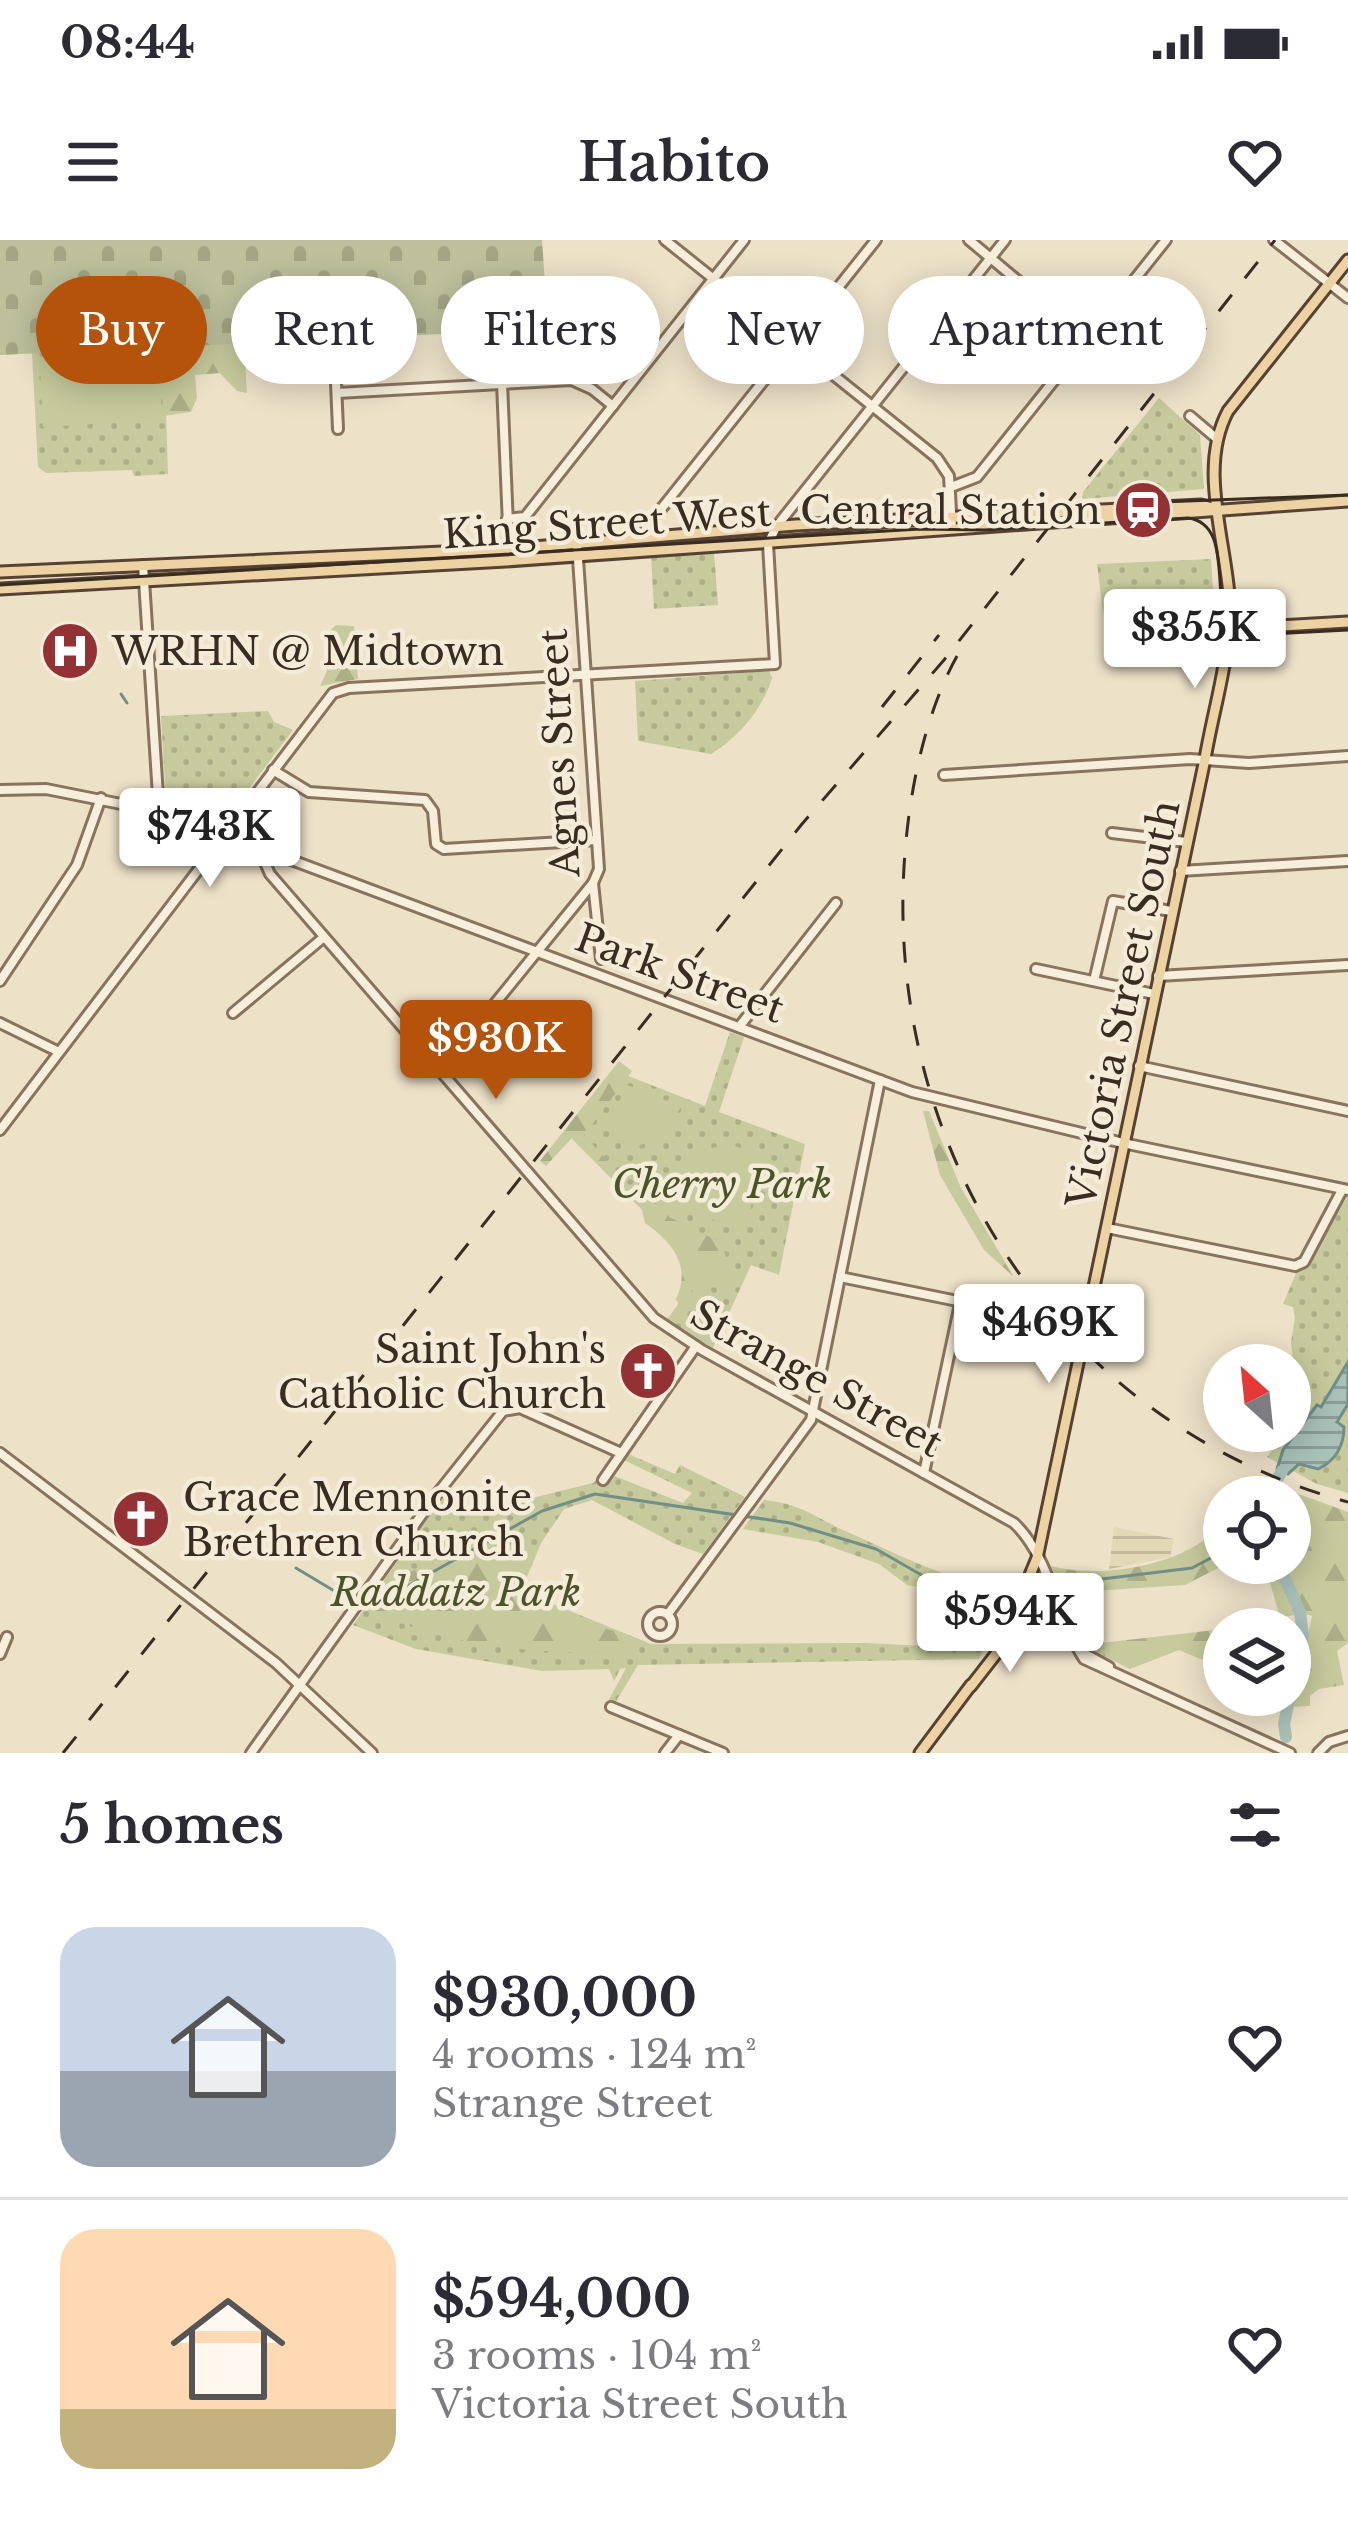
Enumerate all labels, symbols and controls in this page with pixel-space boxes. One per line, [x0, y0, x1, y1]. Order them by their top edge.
text: 08:44 [60, 14, 195, 70]
icon: menu [60, 129, 126, 195]
text: Habito [578, 129, 770, 196]
icon: heart [1222, 129, 1288, 195]
chip: Buy [36, 276, 207, 384]
chip: Rent [231, 276, 417, 384]
chip: Filters [441, 276, 660, 384]
chip: New [684, 276, 864, 384]
chip: Apartment [888, 276, 1206, 384]
station icon: Central Station [1112, 479, 1174, 541]
place label: Central Station [800, 486, 1101, 535]
street label: King Street West [441, 488, 773, 559]
pin: $355K [1111, 589, 1279, 691]
text: $355K [1131, 603, 1259, 652]
hospital icon: WRHN @ Midtown [39, 620, 101, 682]
place label: WRHN @ Midtown [111, 627, 504, 676]
street label: Agnes Street [529, 627, 591, 880]
pin: $743K [126, 788, 294, 890]
street label: Victoria Street South [1056, 796, 1191, 1214]
text: $743K [146, 802, 274, 851]
street label: Park Street [569, 913, 791, 1034]
pin: $930K [412, 1000, 580, 1102]
text: $930K [427, 1014, 565, 1063]
park label: Cherry Park [612, 1160, 832, 1209]
pin: $469K [965, 1284, 1133, 1386]
street label: Strange Street [682, 1289, 952, 1468]
text: $469K [981, 1298, 1117, 1347]
place label: Saint John's Catholic Church [278, 1325, 606, 1419]
church icon: Saint John's Catholic Church [617, 1340, 679, 1402]
north arrow [1203, 1344, 1311, 1452]
map controls [1203, 1344, 1311, 1716]
place label: Grace Mennonite Brethren Church [183, 1473, 532, 1567]
button: locate [1203, 1476, 1311, 1584]
church icon: Grace Mennonite Brethren Church [110, 1488, 172, 1550]
park label: Raddatz Park [330, 1568, 581, 1617]
pin: $594K [926, 1573, 1094, 1675]
text: $594K [944, 1587, 1076, 1636]
button: layers [1203, 1608, 1311, 1716]
icon: filters [1222, 1792, 1288, 1858]
text: 5 homes [60, 1794, 284, 1857]
text: $930,000 [432, 1967, 697, 2030]
icon: home [156, 1975, 300, 2119]
icon: heart [1222, 2014, 1288, 2080]
text: 4 rooms · 124 m² [432, 2030, 757, 2079]
text: Strange Street [432, 2079, 713, 2128]
text: $594,000 [432, 2268, 691, 2331]
icon: home [156, 2277, 300, 2421]
icon: heart [1222, 2316, 1288, 2382]
text: 3 rooms · 104 m² [432, 2331, 762, 2380]
text: Victoria Street South [432, 2380, 848, 2429]

